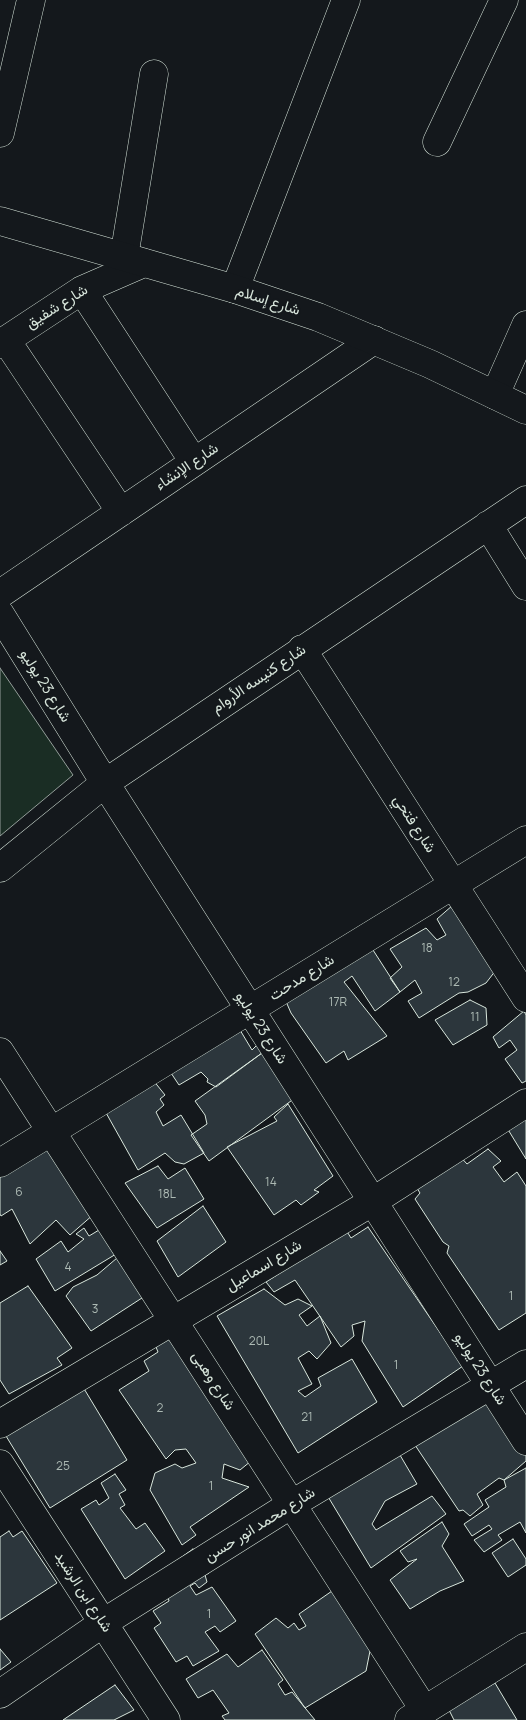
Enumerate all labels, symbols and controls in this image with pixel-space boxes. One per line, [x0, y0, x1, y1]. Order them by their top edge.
street label: شارع شفيق [23, 281, 91, 333]
street label: شارع إسلام [234, 282, 302, 320]
street label: شارع الإنشاء [152, 439, 222, 495]
street label: شارع كنيسه الأروام [208, 641, 310, 717]
street label: شارع 23 يوليو [16, 646, 74, 726]
street label: شارع فتحي [389, 792, 439, 856]
house number: 18 [421, 942, 433, 956]
street label: شارع مدحت [266, 951, 338, 1005]
house number: 12 [448, 976, 460, 990]
street label: شارع 23 يوليو [231, 989, 291, 1067]
house number: 17R [329, 996, 347, 1010]
house number: 11 [470, 1011, 480, 1025]
house number: 14 [265, 1176, 277, 1190]
house number: 6 [15, 1186, 23, 1200]
house number: 18L [158, 1188, 176, 1202]
street label: شارع اسماعيل [223, 1236, 305, 1296]
house number: 4 [64, 1261, 72, 1275]
house number: 1 [509, 1290, 513, 1304]
house number: 3 [92, 1303, 98, 1317]
street label: شارع 23 يوليو [450, 1330, 510, 1408]
house number: 20L [249, 1335, 269, 1349]
street label: شارع وهبى [187, 1348, 239, 1414]
house number: 1 [394, 1359, 398, 1373]
house number: 2 [157, 1402, 163, 1416]
house number: 21 [301, 1411, 313, 1425]
house number: 25 [56, 1460, 70, 1474]
house number: 1 [209, 1480, 213, 1494]
street label: شارع محمد انور حسن [201, 1484, 319, 1566]
street label: شارع ابن الرشيد [50, 1548, 116, 1636]
house number: 1 [207, 1608, 211, 1622]

